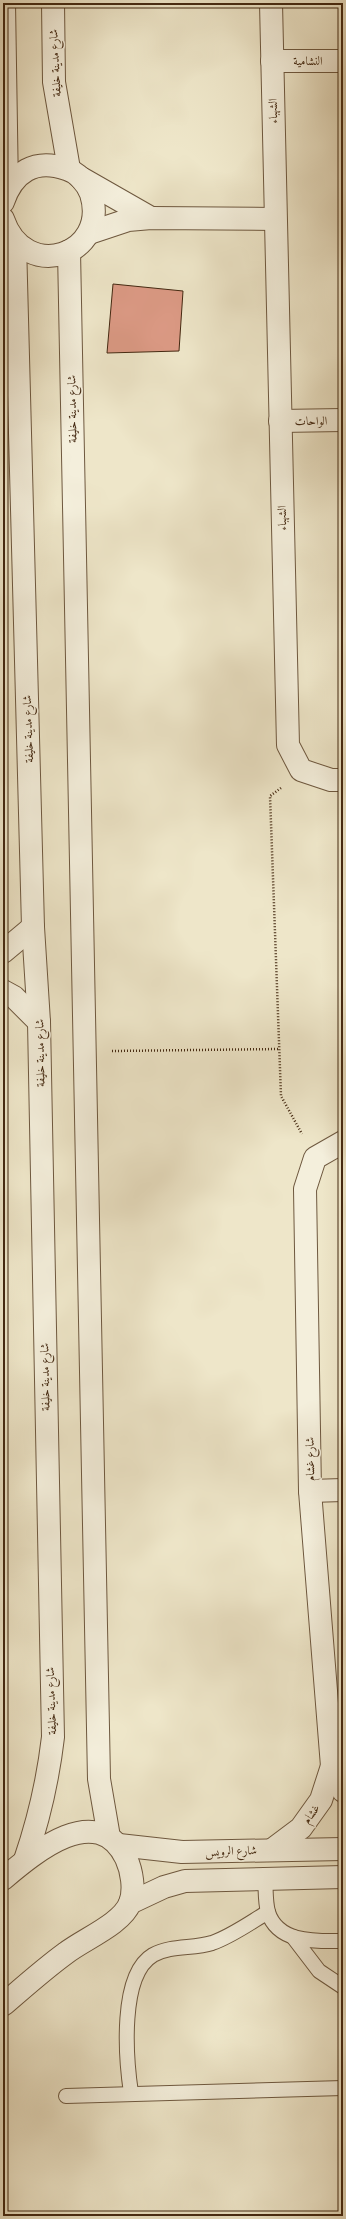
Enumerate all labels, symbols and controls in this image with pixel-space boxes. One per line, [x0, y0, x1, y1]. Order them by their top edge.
street label: شارع مدينة خليفة [45, 28, 68, 97]
street label: النشامية [293, 53, 323, 71]
street label: الشهباء [265, 98, 283, 124]
street label: شارع مدينة خليفة [63, 375, 84, 443]
street label: الواحات [295, 413, 328, 431]
street label: الشهباء [274, 505, 292, 531]
street label: شارع مدينة خليفة [19, 694, 40, 763]
street label: شارع مدينة خليفة [31, 1019, 52, 1087]
street label: شارع مدينة خليفة [36, 1343, 57, 1411]
street label: شارع غشام [302, 1437, 321, 1481]
street label: شارع مدينة خليفة [42, 1666, 63, 1735]
street label: غشام [298, 1801, 326, 1829]
street label: شارع الرويس [205, 1842, 258, 1863]

